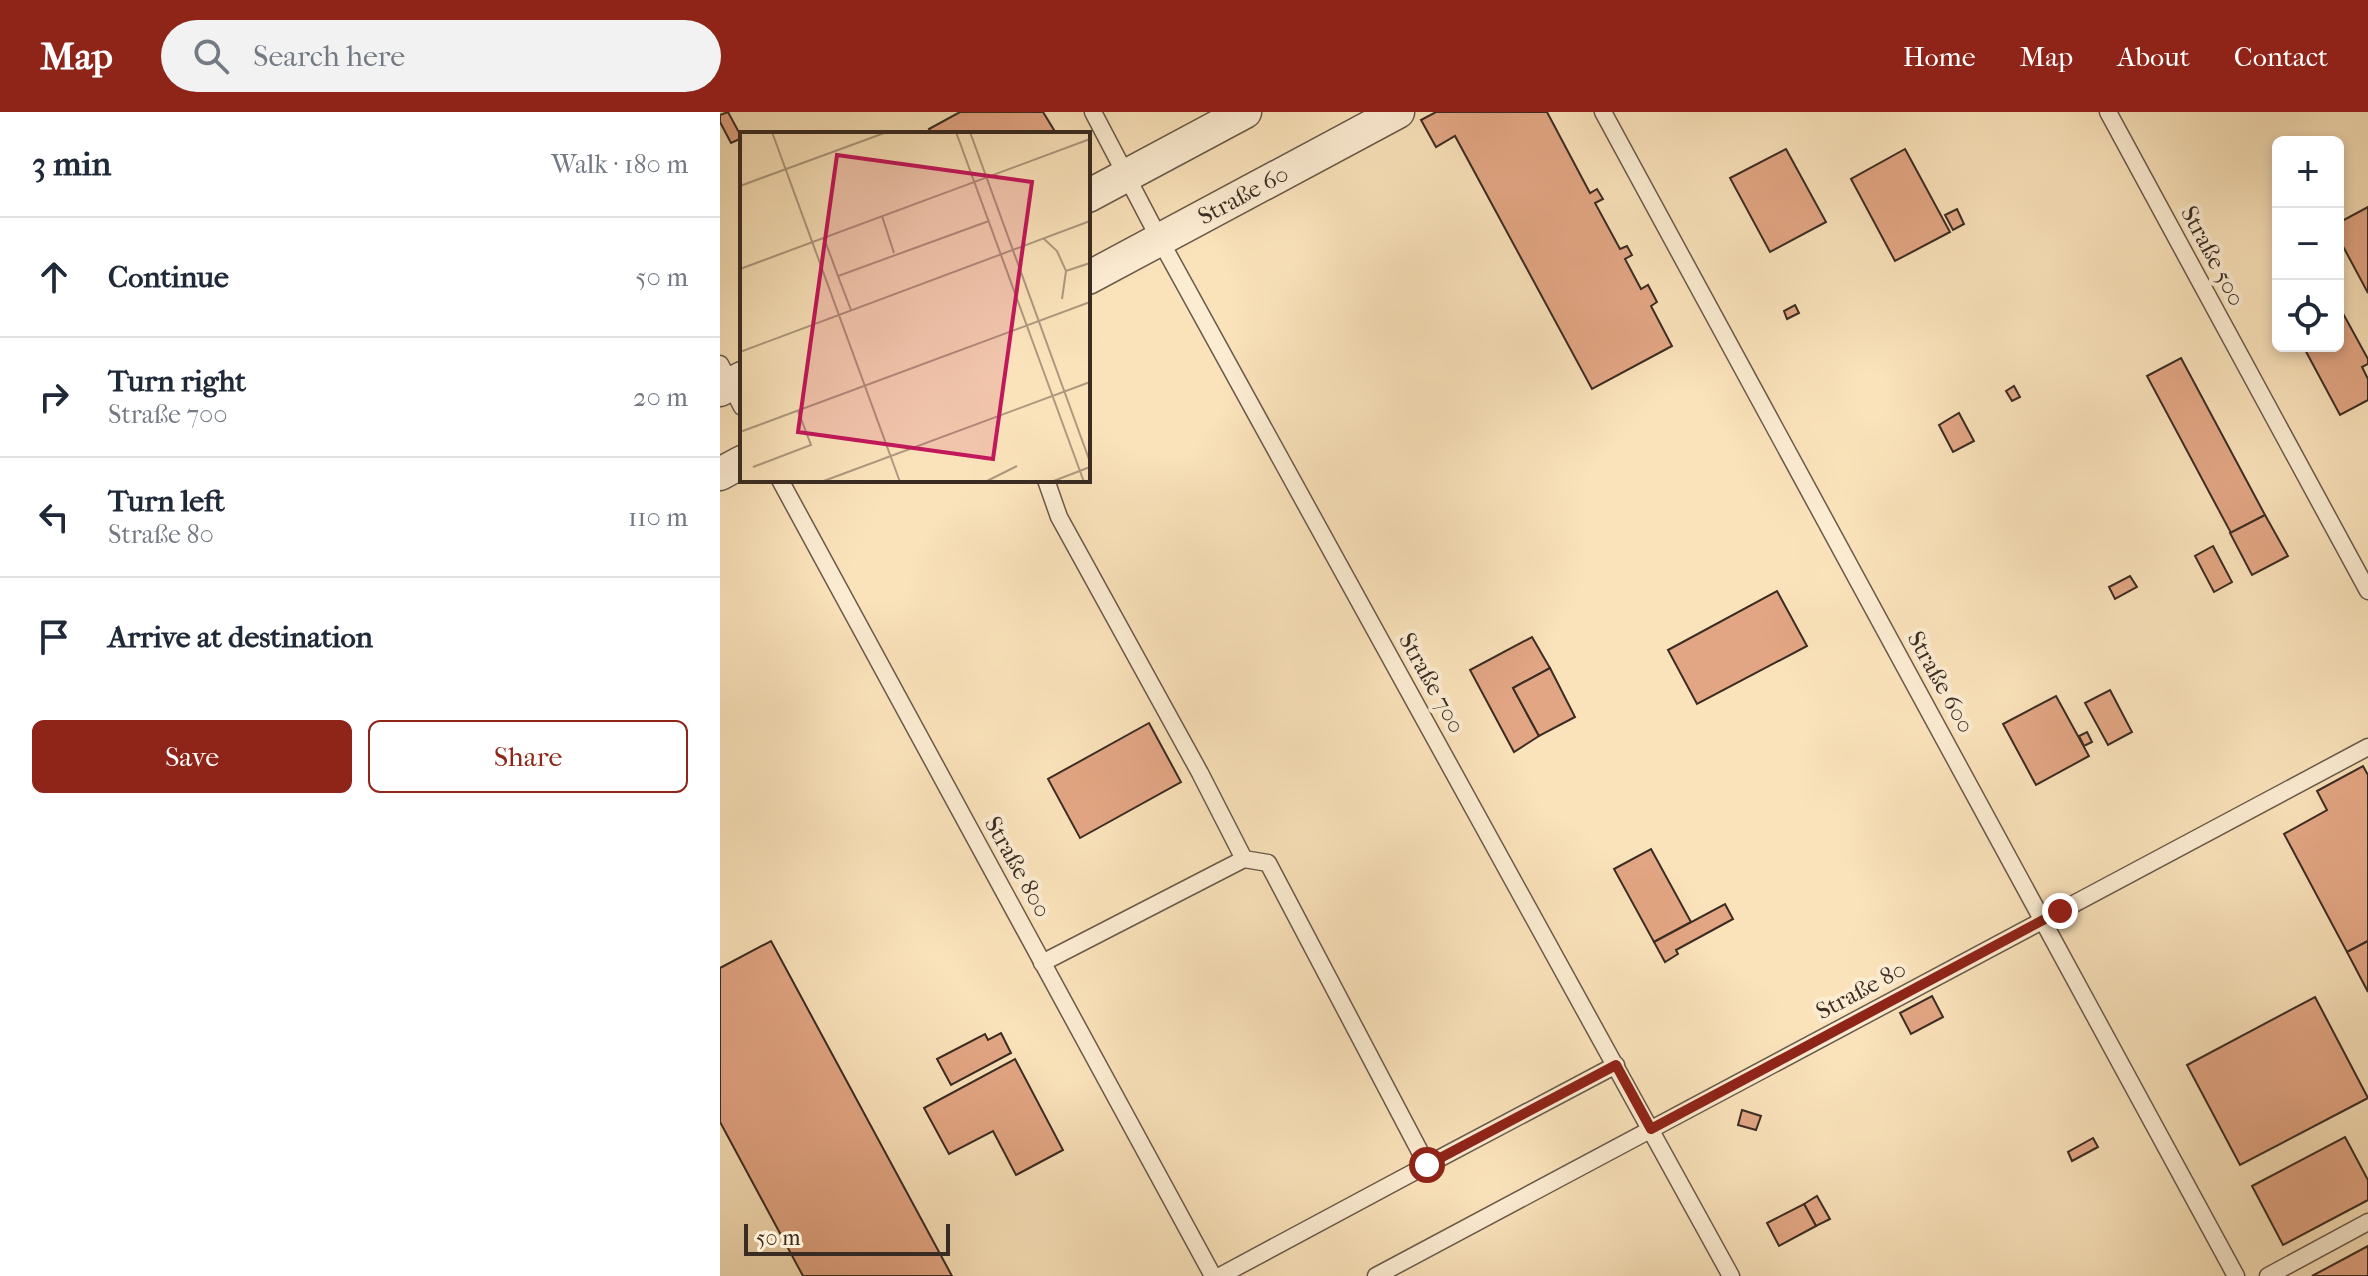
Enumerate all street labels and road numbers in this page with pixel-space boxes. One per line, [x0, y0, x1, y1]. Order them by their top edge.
street label: Straße 60 [1193, 159, 1293, 231]
street label: Straße 500 [2175, 201, 2251, 311]
street label: Straße 600 [1902, 626, 1980, 738]
street label: Straße 700 [1393, 628, 1471, 738]
street label: Straße 800 [979, 812, 1057, 922]
street label: Straße 80 [1811, 955, 1911, 1025]

